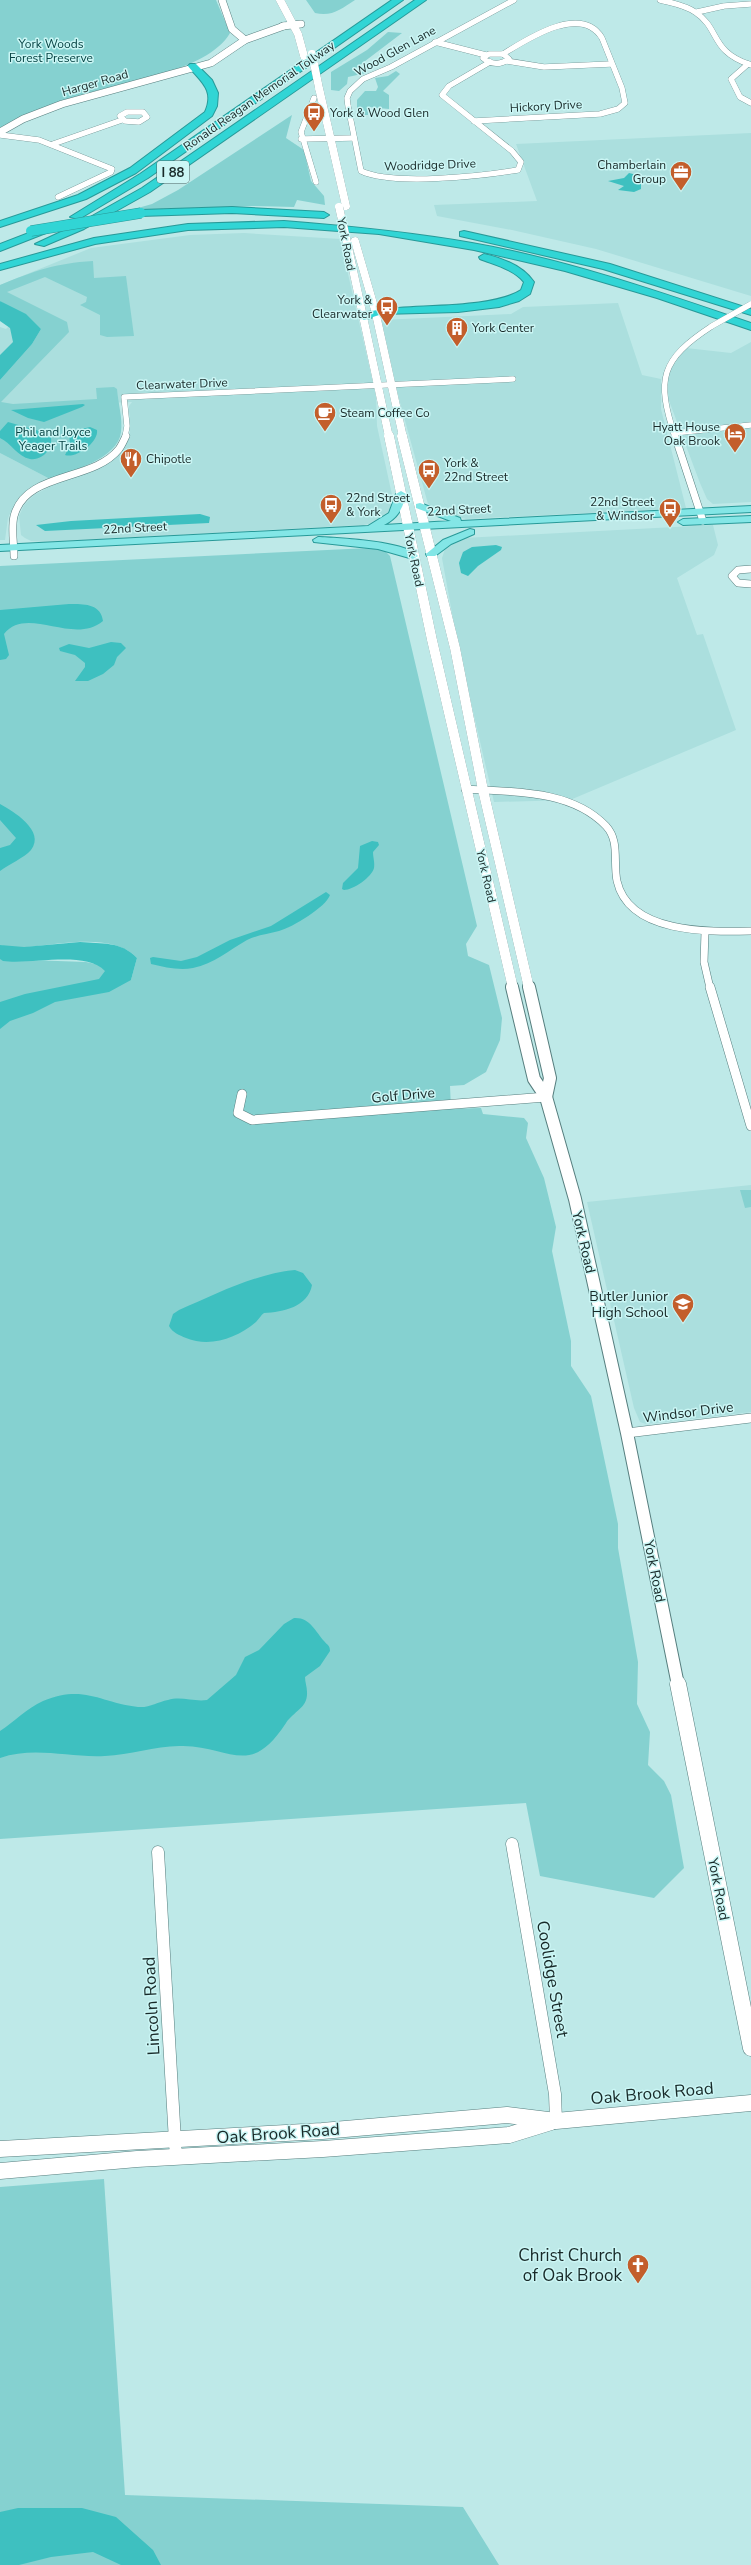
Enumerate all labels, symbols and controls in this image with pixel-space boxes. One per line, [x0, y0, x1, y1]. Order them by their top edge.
street label: Wood Glen Lane [352, 22, 438, 80]
park label: York Woods Forest Preserve [9, 36, 93, 66]
street label: Ronald Reagan Memorial Tollway [180, 37, 339, 155]
street label: Harger Road [60, 66, 130, 100]
street label: Hickory Drive [509, 96, 583, 116]
bus stop icon: York & Wood Glen [301, 100, 327, 133]
place label: York & Wood Glen [329, 105, 429, 121]
street label: Woodridge Drive [384, 155, 476, 175]
place label: Chamberlain Group [597, 157, 666, 187]
office icon: Chamberlain Group [668, 159, 694, 192]
road number: I 88 [157, 161, 189, 183]
street label: York Road [333, 215, 359, 272]
place label: York & Clearwater [312, 292, 373, 322]
bus stop icon: York & Clearwater [374, 294, 400, 327]
building icon: York Center [444, 315, 470, 348]
place label: York Center [471, 320, 535, 336]
street label: Clearwater Drive [136, 374, 228, 394]
cafe icon: Steam Coffee Co [312, 400, 338, 433]
place label: Steam Coffee Co [340, 405, 430, 421]
place label: Hyatt House Oak Brook [652, 419, 721, 449]
hotel icon: Hyatt House Oak Brook [722, 421, 748, 454]
park label: Phil and Joyce Yeager Trails [15, 424, 91, 454]
restaurant icon: Chipotle [118, 446, 144, 479]
place label: Chipotle [146, 451, 191, 467]
place label: York & 22nd Street [443, 455, 509, 485]
bus stop icon: York & 22nd Street [416, 457, 442, 490]
place label: 22nd Street & York [346, 490, 411, 520]
bus stop icon: 22nd Street & York [318, 492, 344, 525]
place label: 22nd Street & Windsor [590, 494, 655, 524]
bus stop icon: 22nd Street & Windsor [657, 496, 683, 529]
street label: 22nd Street [427, 500, 492, 520]
street label: 22nd Street [103, 518, 168, 538]
street label: York Road [400, 531, 427, 588]
street label: York Road [472, 847, 500, 904]
street label: Golf Drive [371, 1083, 435, 1108]
street label: York Road [567, 1208, 600, 1275]
place label: Butler Junior High School [589, 1287, 669, 1322]
school or university icon: Butler Junior High School [670, 1291, 696, 1324]
street label: Windsor Drive [642, 1398, 734, 1427]
street label: York Road [639, 1537, 670, 1604]
street label: York Road [703, 1855, 734, 1922]
street label: Coolidge Street [531, 1919, 574, 2040]
street label: Lincoln Road [137, 1956, 166, 2056]
street label: Oak Brook Road [589, 2077, 715, 2110]
street label: Oak Brook Road [216, 2118, 341, 2149]
place label: Christ Church of Oak Brook [518, 2244, 622, 2287]
church icon: Christ Church of Oak Brook [625, 2252, 651, 2285]

